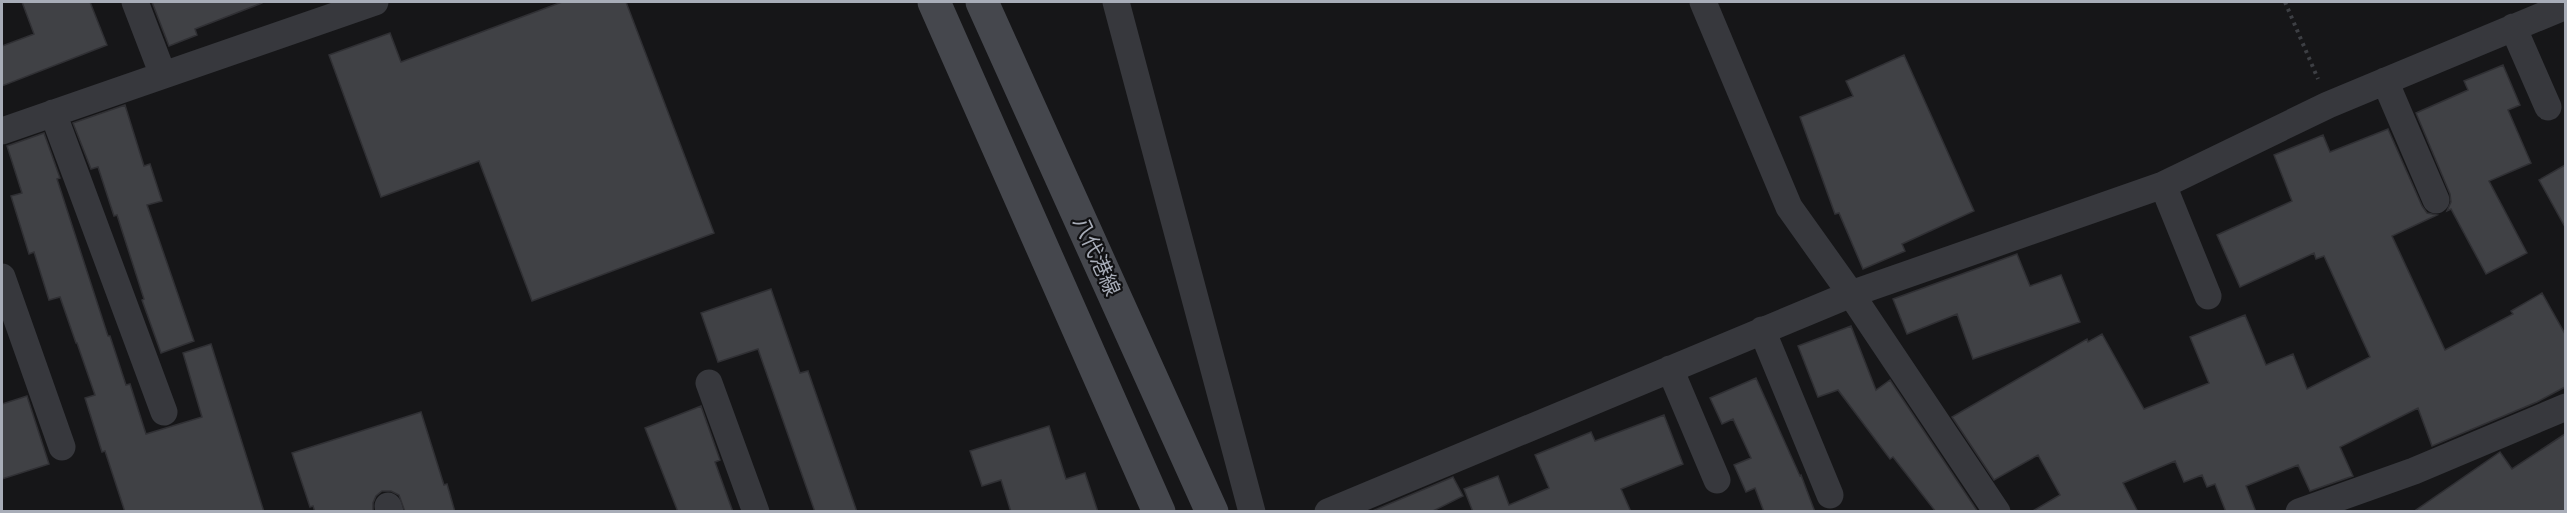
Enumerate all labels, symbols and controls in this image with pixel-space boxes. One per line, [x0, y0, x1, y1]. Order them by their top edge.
street label: 八代港線 [1068, 213, 1126, 299]

